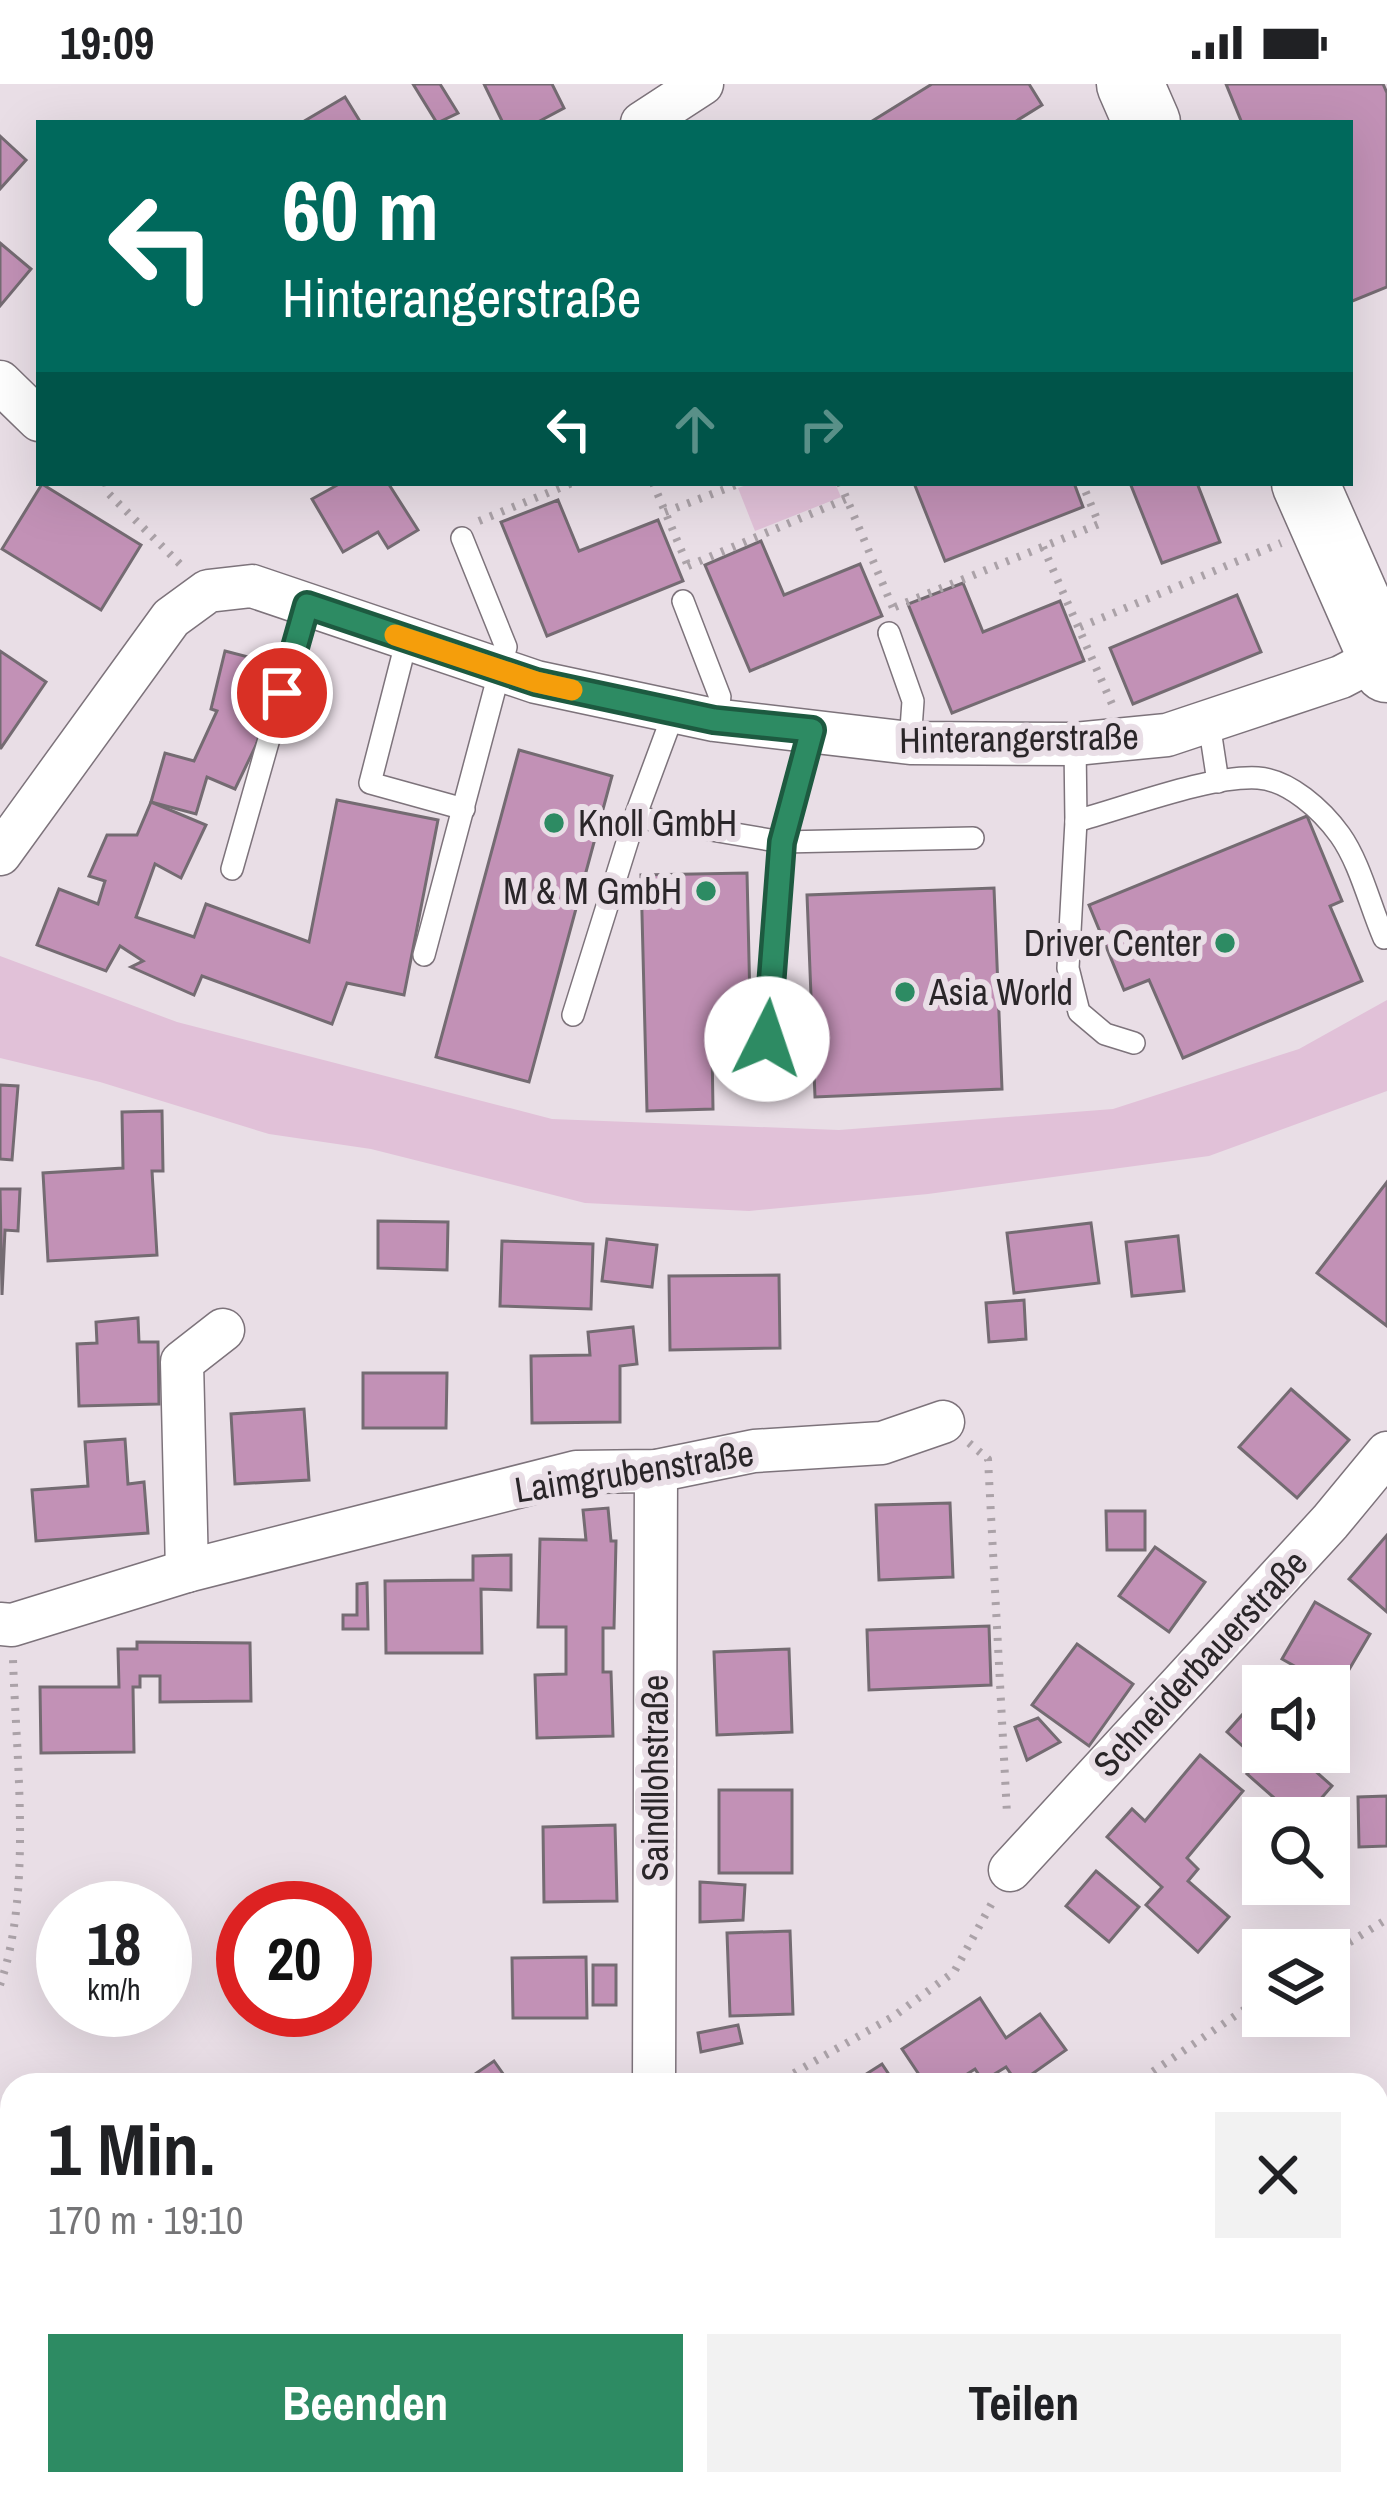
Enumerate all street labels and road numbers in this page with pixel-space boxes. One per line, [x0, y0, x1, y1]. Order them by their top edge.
street label: Hinterangerstraße [899, 712, 1139, 764]
street label: Laimgrubenstraße [511, 1428, 757, 1514]
street label: Schneiderbauerstraße [1082, 1539, 1318, 1787]
street label: Saindllohstraße [631, 1675, 679, 1881]

